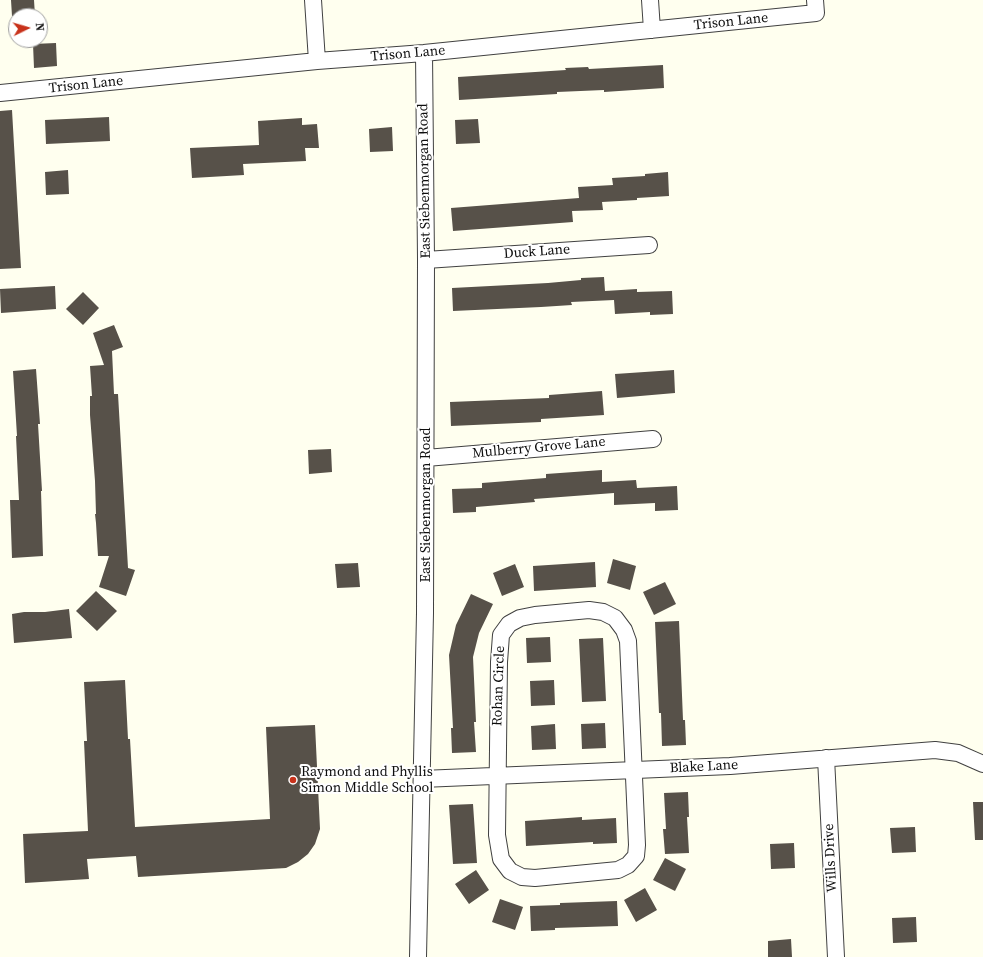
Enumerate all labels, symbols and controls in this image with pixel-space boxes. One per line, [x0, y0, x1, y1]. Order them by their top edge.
north arrow [8, 8, 48, 48]
street label: Trison Lane [693, 10, 769, 34]
text: N [32, 22, 47, 32]
street label: Trison Lane [370, 42, 446, 66]
street label: Trison Lane [48, 73, 124, 97]
street label: East Siebenmorgan Road [415, 103, 435, 259]
street label: Duck Lane [503, 241, 571, 263]
street label: East Siebenmorgan Road [418, 427, 434, 583]
street label: Mulberry Grove Lane [472, 434, 606, 462]
street label: Rohan Circle [489, 645, 509, 727]
street label: Blake Lane [669, 757, 739, 777]
place label: Raymond and Phyllis Simon Middle School [301, 764, 433, 796]
marker: Raymond and Phyllis Simon Middle School [288, 775, 298, 785]
street label: Wills Drive [821, 823, 841, 893]

